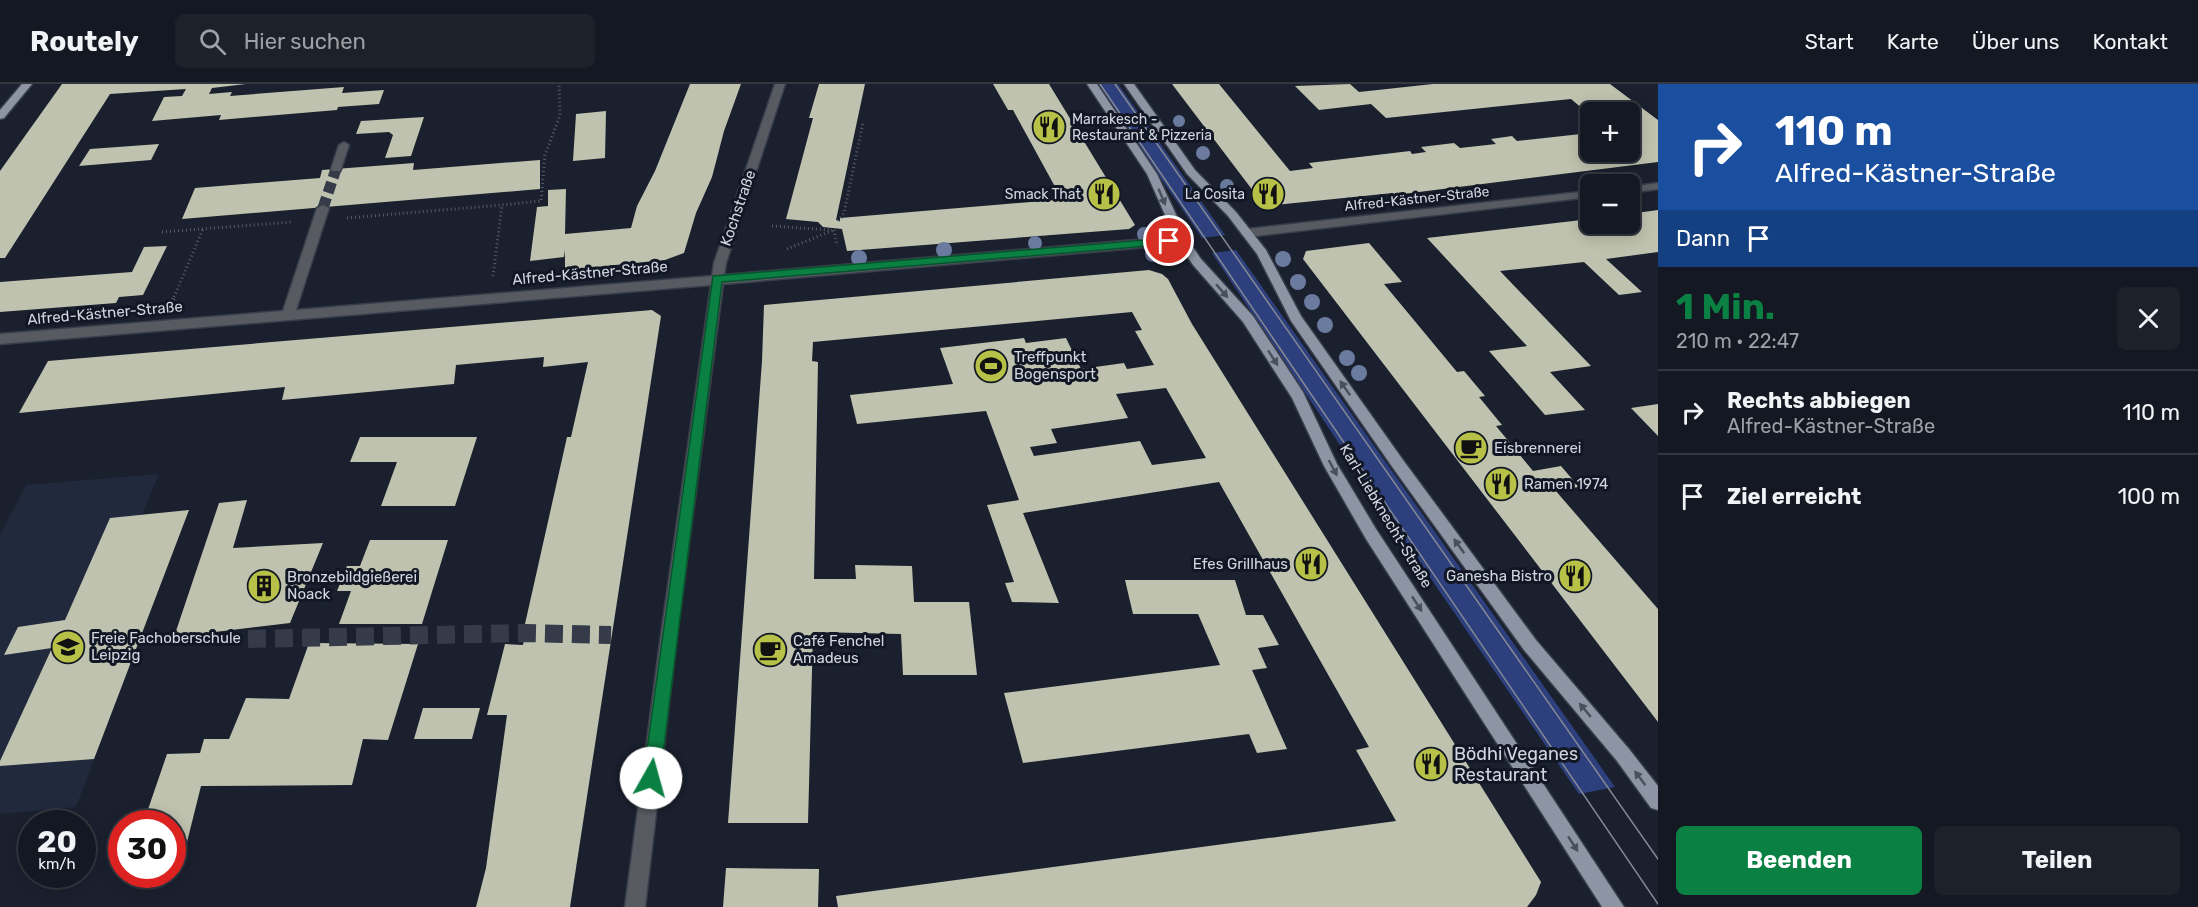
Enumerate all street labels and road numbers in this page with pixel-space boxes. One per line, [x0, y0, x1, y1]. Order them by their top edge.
street label: Kochstraße [717, 168, 759, 248]
street label: Alfred-Kästner-Straße [1344, 183, 1490, 215]
street label: Alfred-Kästner-Straße [511, 257, 669, 289]
street label: Alfred-Kästner-Straße [26, 297, 184, 329]
street label: Karl-Liebknecht-Straße [1336, 441, 1436, 591]

